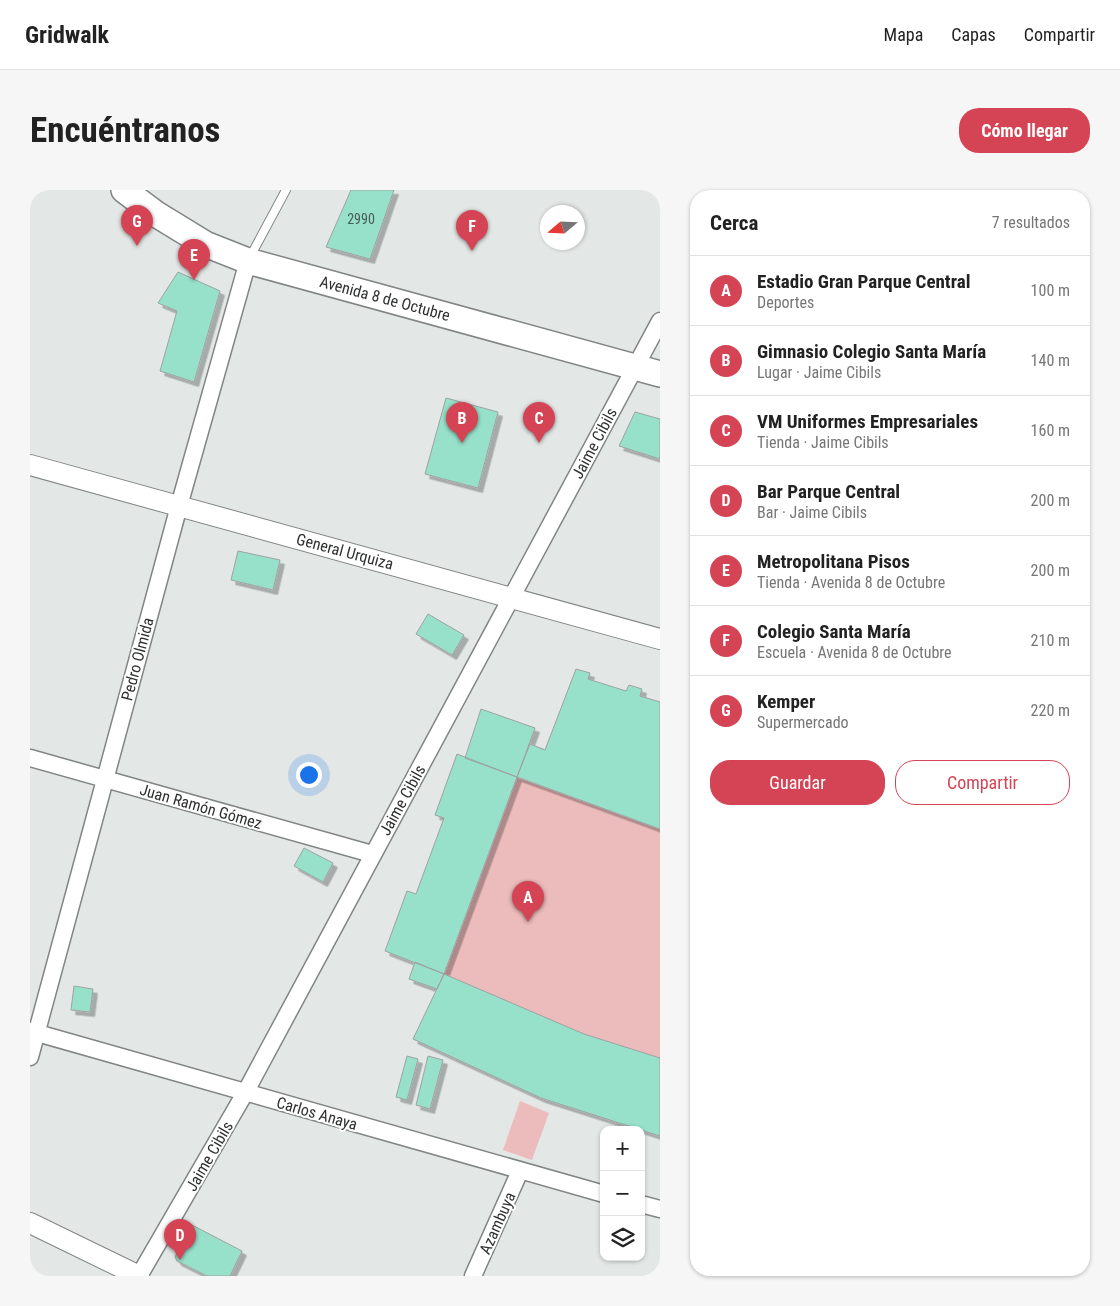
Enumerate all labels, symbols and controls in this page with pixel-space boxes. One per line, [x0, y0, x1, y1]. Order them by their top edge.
text: Gridwalk [25, 21, 109, 49]
text: Mapa [884, 24, 923, 45]
text: Capas [951, 24, 996, 45]
text: Compartir [1024, 24, 1095, 45]
button: Cómo llegar [959, 108, 1090, 153]
text: Encuéntranos [30, 110, 221, 151]
pin: G [121, 205, 153, 246]
north arrow [540, 205, 585, 250]
pin: F [456, 210, 488, 251]
house number: 2990 [347, 211, 375, 227]
text: Cerca [710, 211, 758, 235]
text: 7 resultados [992, 213, 1070, 232]
pin: E [178, 239, 210, 280]
text: Estadio Gran Parque Central [757, 270, 970, 293]
street label: Avenida 8 de Octubre [318, 272, 452, 325]
text: A [721, 281, 731, 300]
text: 100 m [1031, 281, 1070, 300]
text: Deportes [757, 293, 814, 312]
text: Gimnasio Colegio Santa María [757, 340, 986, 363]
text: B [722, 351, 730, 370]
text: 140 m [1031, 351, 1070, 370]
text: Lugar · Jaime Cibils [757, 363, 881, 382]
pin: B [446, 402, 478, 443]
pin: C [523, 402, 555, 443]
street label: Jaime Cibils [568, 405, 621, 482]
text: VM Uniformes Empresariales [757, 410, 978, 433]
text: C [721, 421, 731, 440]
text: 160 m [1031, 421, 1070, 440]
text: Tienda · Jaime Cibils [757, 433, 889, 452]
text: Bar Parque Central [757, 480, 900, 503]
text: D [721, 491, 731, 510]
text: 200 m [1031, 491, 1070, 510]
text: Bar · Jaime Cibils [757, 503, 867, 522]
street label: General Urquiza [294, 529, 395, 574]
text: Metropolitana Pisos [757, 550, 910, 573]
text: E [722, 561, 730, 580]
text: 200 m [1031, 561, 1070, 580]
text: Tienda · Avenida 8 de Octubre [757, 573, 945, 592]
street label: Pedro Olmida [117, 616, 158, 703]
text: Colegio Santa María [757, 620, 911, 643]
text: F [722, 631, 730, 650]
text: 210 m [1031, 631, 1070, 650]
text: Escuela · Avenida 8 de Octubre [757, 643, 952, 662]
text: Kemper [757, 690, 815, 713]
text: G [721, 701, 731, 720]
text: 220 m [1031, 701, 1070, 720]
text: Supermercado [757, 713, 849, 732]
button: Guardar [710, 760, 885, 805]
button: Compartir [895, 760, 1070, 805]
your location [296, 762, 322, 788]
street label: Jaime Cibils [375, 762, 430, 839]
street label: Juan Ramón Gómez [138, 780, 264, 833]
pin: A [512, 881, 544, 922]
street label: Carlos Anaya [274, 1093, 359, 1134]
street label: Jaime Cibils [182, 1118, 237, 1195]
map controls [600, 1126, 645, 1261]
button: + [600, 1126, 645, 1171]
button: − [600, 1171, 645, 1216]
street label: Azambuya [475, 1189, 520, 1257]
button: layers [600, 1216, 645, 1261]
pin: D [164, 1219, 196, 1260]

